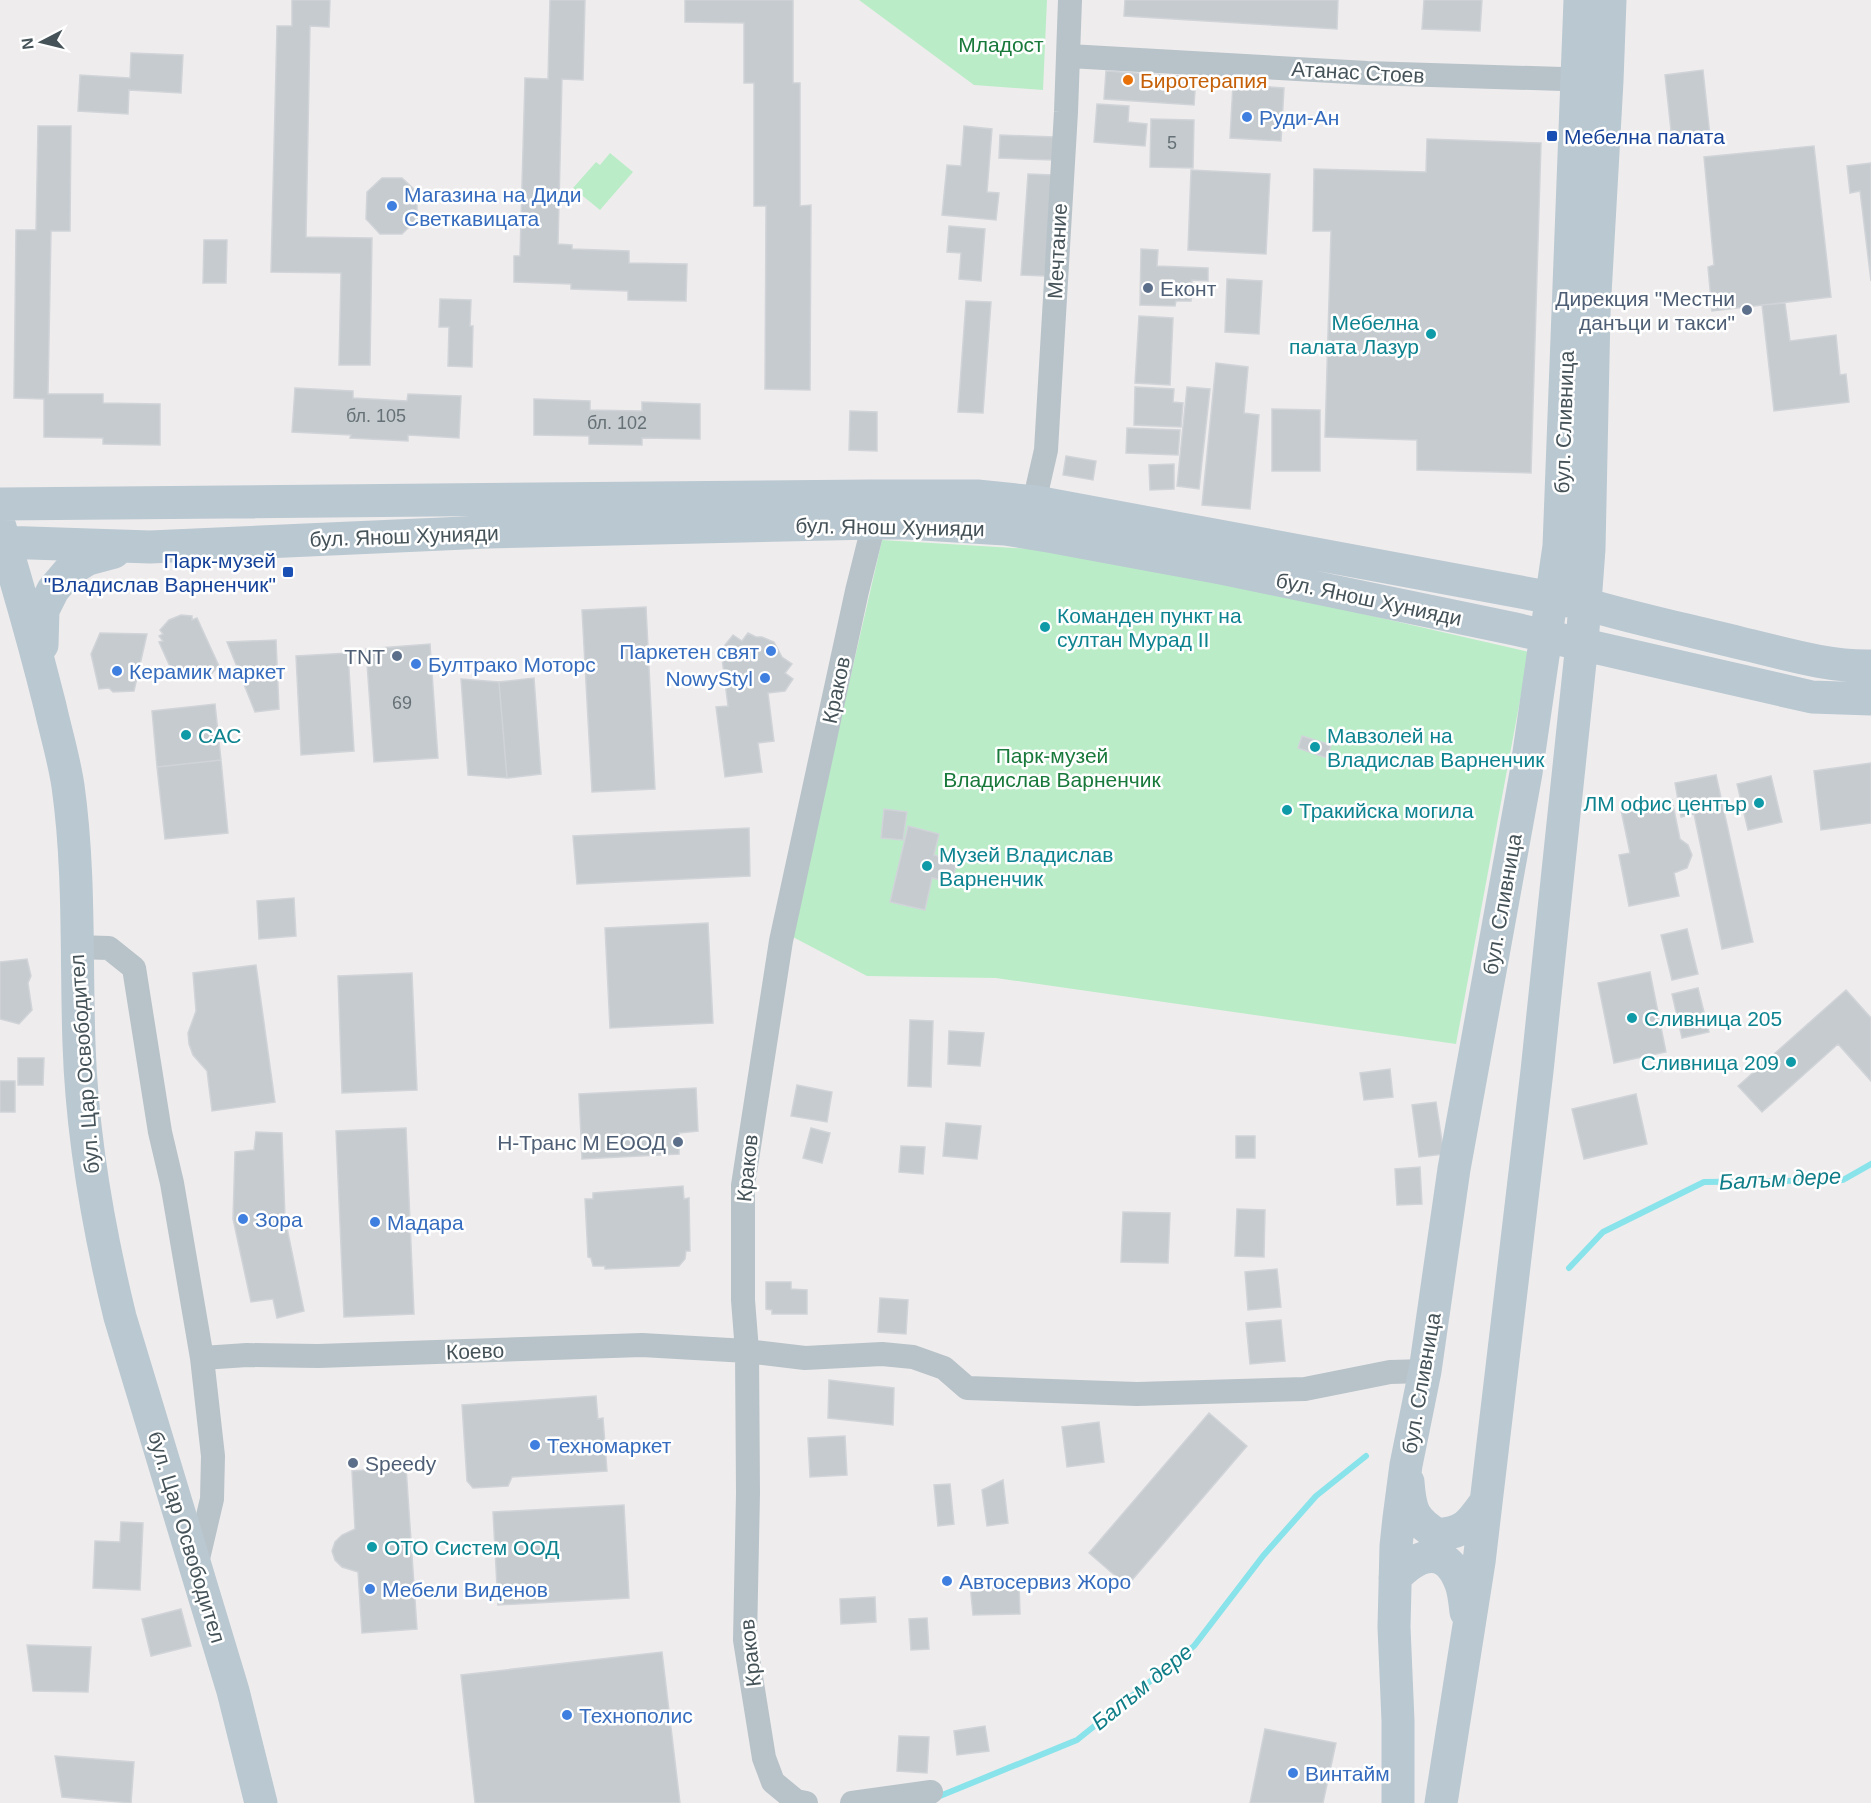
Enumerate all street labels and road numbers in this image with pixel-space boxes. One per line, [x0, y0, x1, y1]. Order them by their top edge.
street label: Атанас Стоев [1291, 57, 1425, 87]
street label: Мечтание [1043, 203, 1071, 299]
street label: бул. Сливница [1550, 350, 1578, 494]
street label: бул. Янош Хунияди [795, 514, 985, 540]
street label: бул. Янош Хунияди [309, 521, 499, 551]
street label: бул. Янош Хунияди [1274, 568, 1464, 630]
street label: Краков [818, 654, 854, 726]
street label: бул. Сливница [1478, 831, 1526, 976]
street label: бул. Цар Освободител [65, 953, 103, 1175]
street label: Краков [732, 1133, 762, 1203]
street label: бул. Сливница [1397, 1310, 1445, 1455]
street label: Коево [446, 1338, 504, 1364]
street label: бул. Цар Освободител [144, 1428, 230, 1646]
street label: Краков [735, 1618, 765, 1688]

